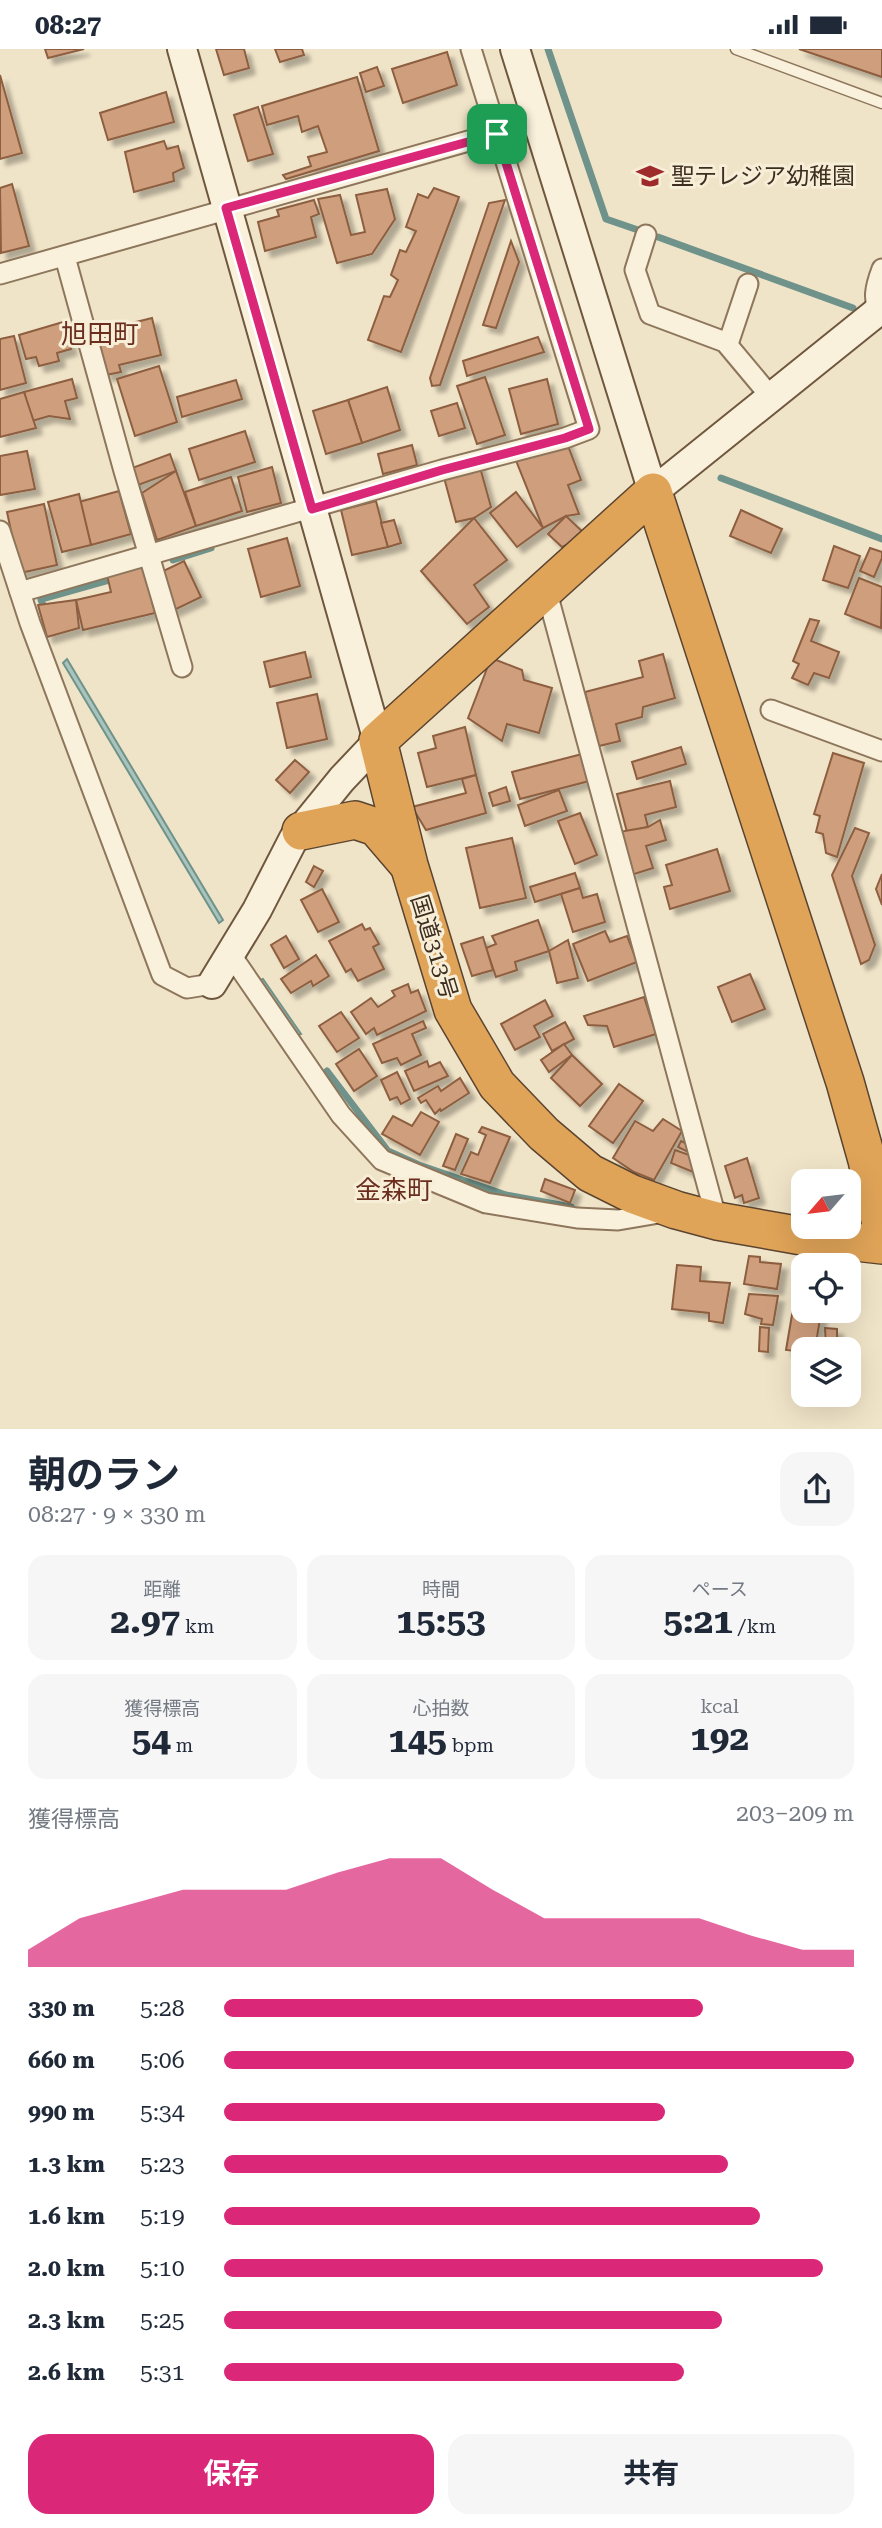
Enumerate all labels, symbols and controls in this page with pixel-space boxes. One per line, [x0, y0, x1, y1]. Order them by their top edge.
text: 08:27 [35, 10, 101, 40]
pin [467, 104, 527, 164]
icon: arrive [478, 115, 516, 153]
school or university icon: 聖テレジア幼稚園 [635, 161, 665, 191]
place label: 聖テレジア幼稚園 [671, 163, 855, 190]
district label: 旭田町 [61, 319, 139, 349]
street label: 国道313号 [405, 892, 463, 1002]
north arrow [791, 1169, 861, 1239]
map controls [791, 1169, 861, 1407]
district label: 金森町 [355, 1175, 433, 1205]
button: locate [791, 1253, 861, 1323]
button: layers [791, 1337, 861, 1407]
button: share [780, 1452, 854, 1526]
text: 朝のラン [28, 1453, 180, 1497]
text: 08:27 · 9 × 330 m [28, 1501, 206, 1528]
text: 距離 [143, 1578, 181, 1601]
text: 時間 [422, 1578, 460, 1601]
text: ペース [692, 1578, 748, 1601]
text: 2.97 [110, 1601, 180, 1642]
text: 15:53 [396, 1601, 486, 1642]
text: 5:21 [663, 1601, 733, 1642]
text: km [180, 1615, 214, 1638]
text: /km [733, 1615, 776, 1638]
text: kcal [701, 1695, 739, 1718]
text: 獲得標高 [124, 1697, 200, 1720]
text: 心拍数 [412, 1697, 470, 1720]
text: 192 [690, 1718, 749, 1759]
text: 54 [132, 1720, 171, 1761]
text: 145 [388, 1720, 447, 1761]
text: m [171, 1734, 193, 1757]
text: bpm [447, 1734, 494, 1757]
text: 203–209 m [736, 1800, 854, 1827]
text: 獲得標高 [28, 1806, 120, 1833]
text: 330 m [28, 1995, 95, 2022]
text: 5:28 [140, 1995, 185, 2022]
text: 660 m [28, 2047, 95, 2074]
text: 5:06 [140, 2047, 185, 2074]
text: 990 m [28, 2099, 95, 2126]
text: 5:34 [140, 2099, 185, 2126]
text: 1.3 km [28, 2151, 105, 2178]
text: 5:23 [140, 2151, 185, 2178]
text: 1.6 km [28, 2203, 105, 2230]
text: 5:19 [140, 2203, 185, 2230]
text: 2.0 km [28, 2255, 105, 2282]
text: 5:10 [140, 2255, 185, 2282]
text: 2.3 km [28, 2307, 105, 2334]
text: 5:25 [140, 2307, 185, 2334]
text: 2.6 km [28, 2359, 105, 2386]
text: 5:31 [140, 2359, 185, 2386]
button: 保存 [28, 2434, 434, 2514]
button: 共有 [448, 2434, 854, 2514]

